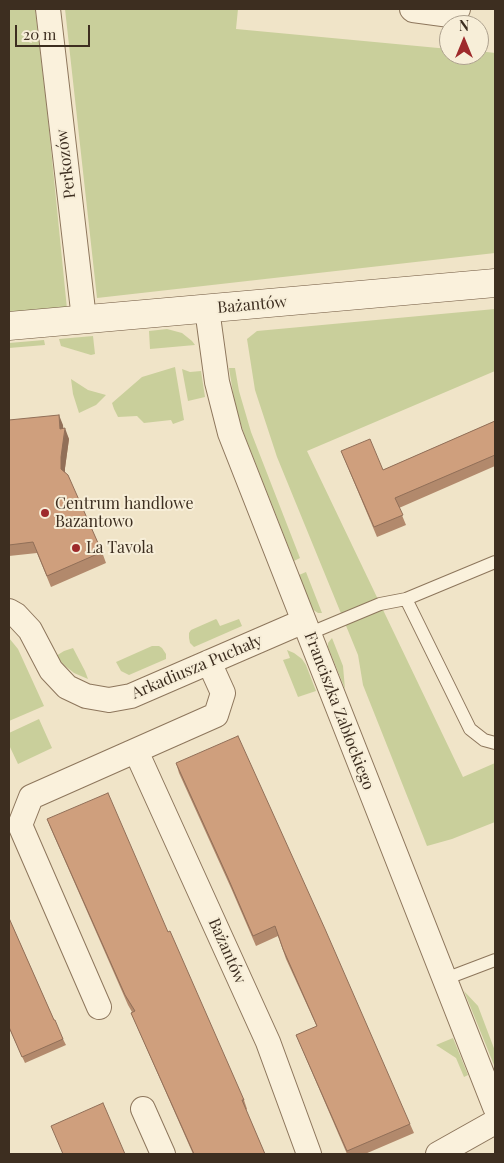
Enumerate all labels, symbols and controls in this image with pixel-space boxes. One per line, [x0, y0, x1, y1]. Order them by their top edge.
scale bar [18, 15, 92, 47]
north arrow [439, 15, 489, 65]
text: N [459, 16, 469, 35]
text: 20 m [23, 24, 56, 44]
street label: Perkozów [52, 128, 80, 200]
street label: Bażantów [216, 292, 288, 318]
place label: Centrum handlowe Bazantowo [55, 494, 193, 532]
marker: Centrum handlowe Bazantowo [39, 507, 51, 519]
place label: La Tavola [86, 538, 154, 558]
marker: La Tavola [70, 542, 82, 554]
street label: Franciszka Zabłockiego [300, 629, 378, 793]
street label: Arkadiusza Puchały [129, 631, 265, 703]
street label: Bażantów [204, 915, 250, 987]

